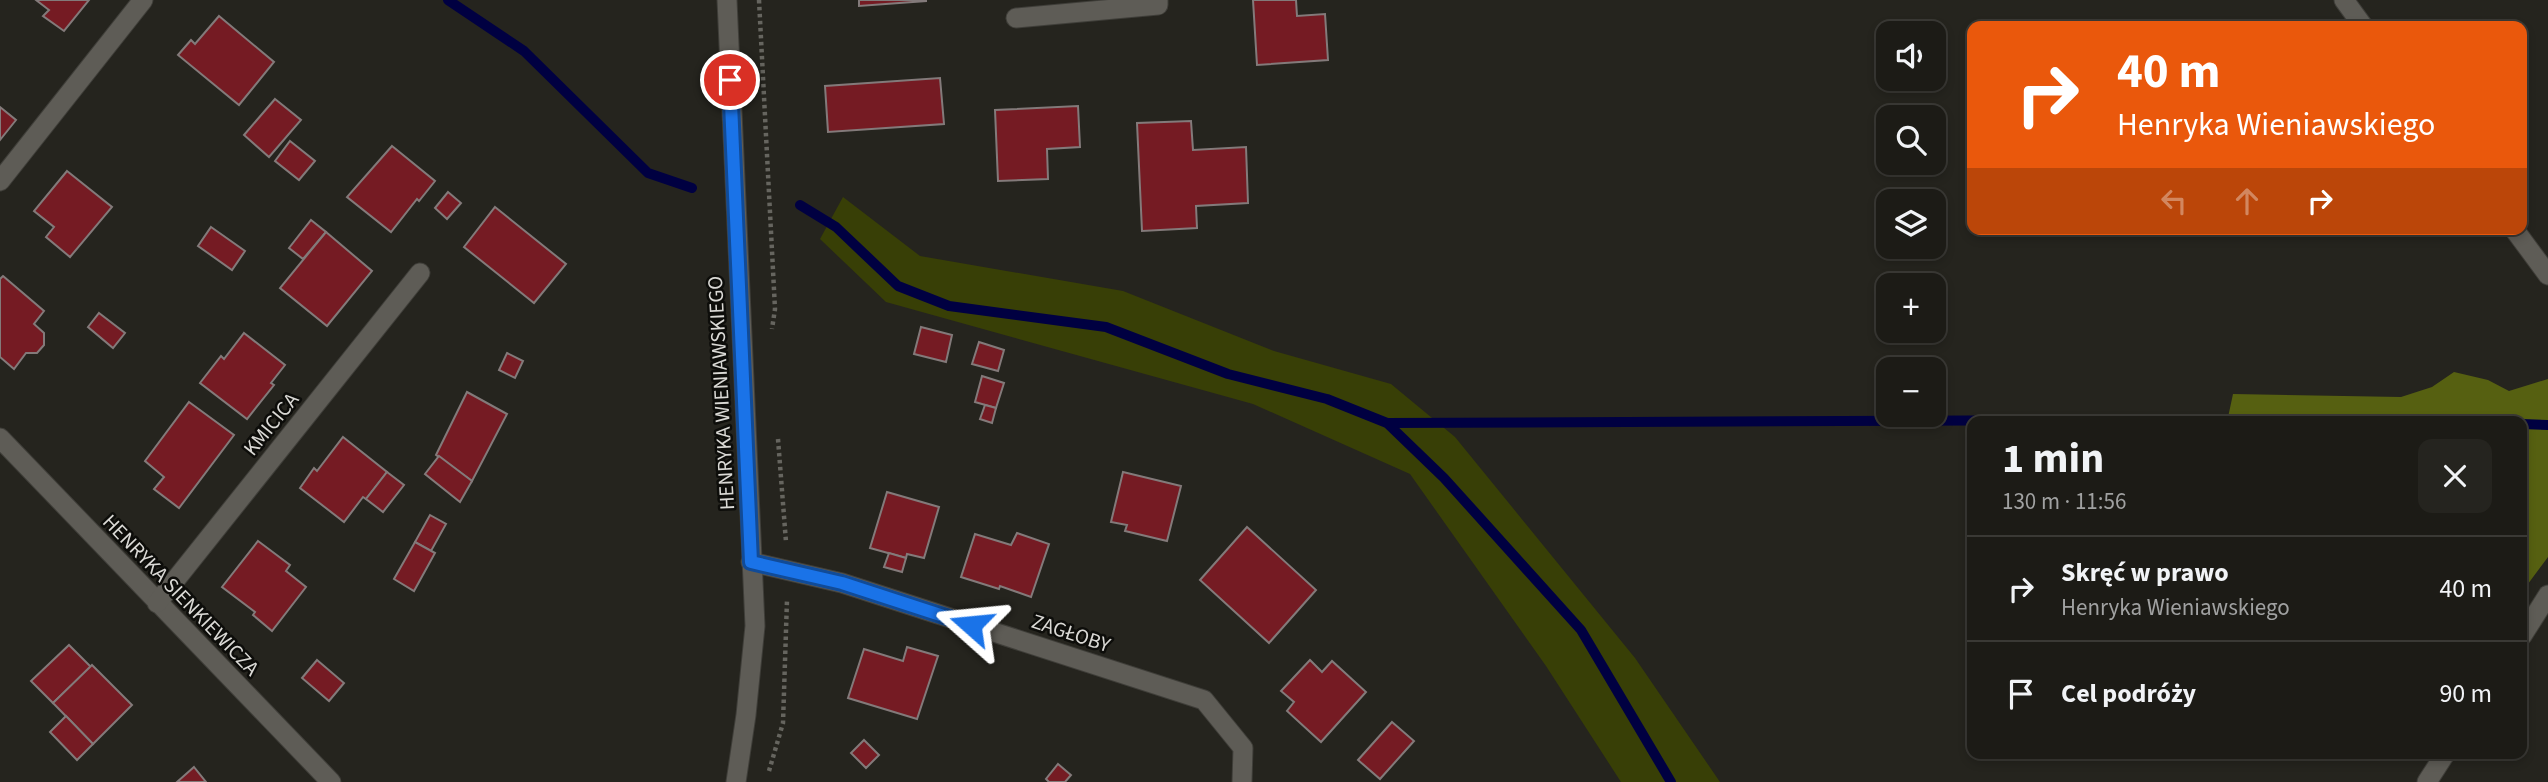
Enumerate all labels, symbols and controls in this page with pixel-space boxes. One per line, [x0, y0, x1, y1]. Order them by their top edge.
map controls [1876, 21, 1946, 427]
button: sound [1876, 21, 1946, 91]
text: 40 m [2117, 37, 2221, 107]
icon: right [2002, 49, 2093, 140]
pin [700, 50, 760, 110]
icon: arrive [711, 61, 749, 99]
text: Henryka Wieniawskiego [2117, 102, 2435, 148]
button: search [1876, 105, 1946, 175]
icon: left [2155, 182, 2193, 220]
icon: ahead [2228, 182, 2266, 220]
icon: right [2301, 182, 2339, 220]
button: layers [1876, 189, 1946, 259]
button: + [1876, 273, 1946, 343]
street label: HENRYKA WIENIAWSKIEGO [700, 275, 742, 511]
button: − [1876, 357, 1946, 427]
street label: KMICICA [236, 385, 306, 462]
text: 1 min [2002, 429, 2104, 489]
button: close [2418, 439, 2492, 513]
text: 130 m · 11:56 [2002, 485, 2126, 518]
street label: HENRYKA SIENKIEWICZA [96, 507, 267, 683]
text: Skręć w prawo [2061, 554, 2229, 591]
icon: right [2002, 570, 2040, 608]
text: 40 m [2439, 570, 2492, 607]
position arrow [934, 588, 1008, 662]
text: Henryka Wieniawskiego [2061, 591, 2290, 624]
street label: ZAGŁOBY [1028, 606, 1115, 660]
icon: arrive [2002, 675, 2040, 713]
text: Cel podróży [2061, 675, 2196, 712]
text: 90 m [2439, 675, 2492, 712]

